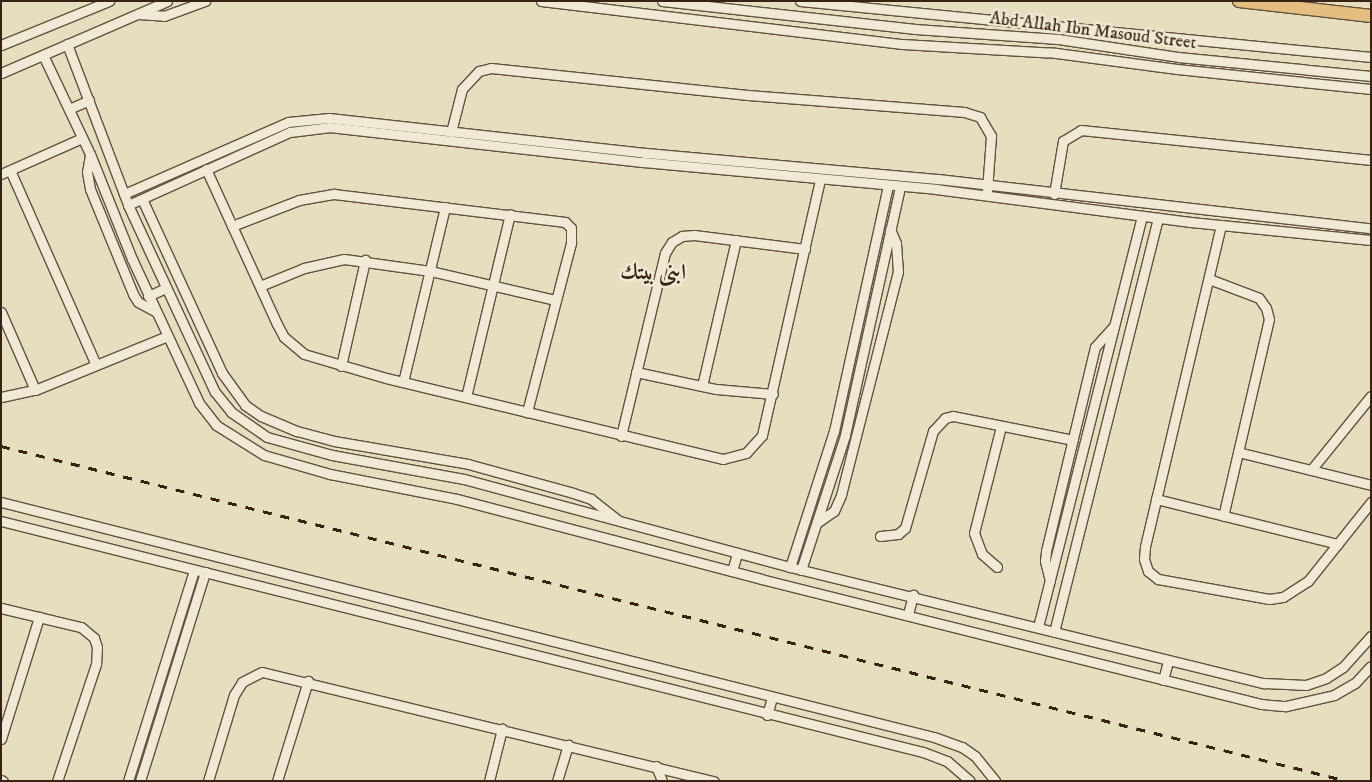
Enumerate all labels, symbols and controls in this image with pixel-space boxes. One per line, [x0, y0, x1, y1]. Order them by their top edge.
street label: Abd Allah Ibn Masoud Street [988, 8, 1198, 54]
district label: ابنى بيتك [620, 260, 686, 286]

